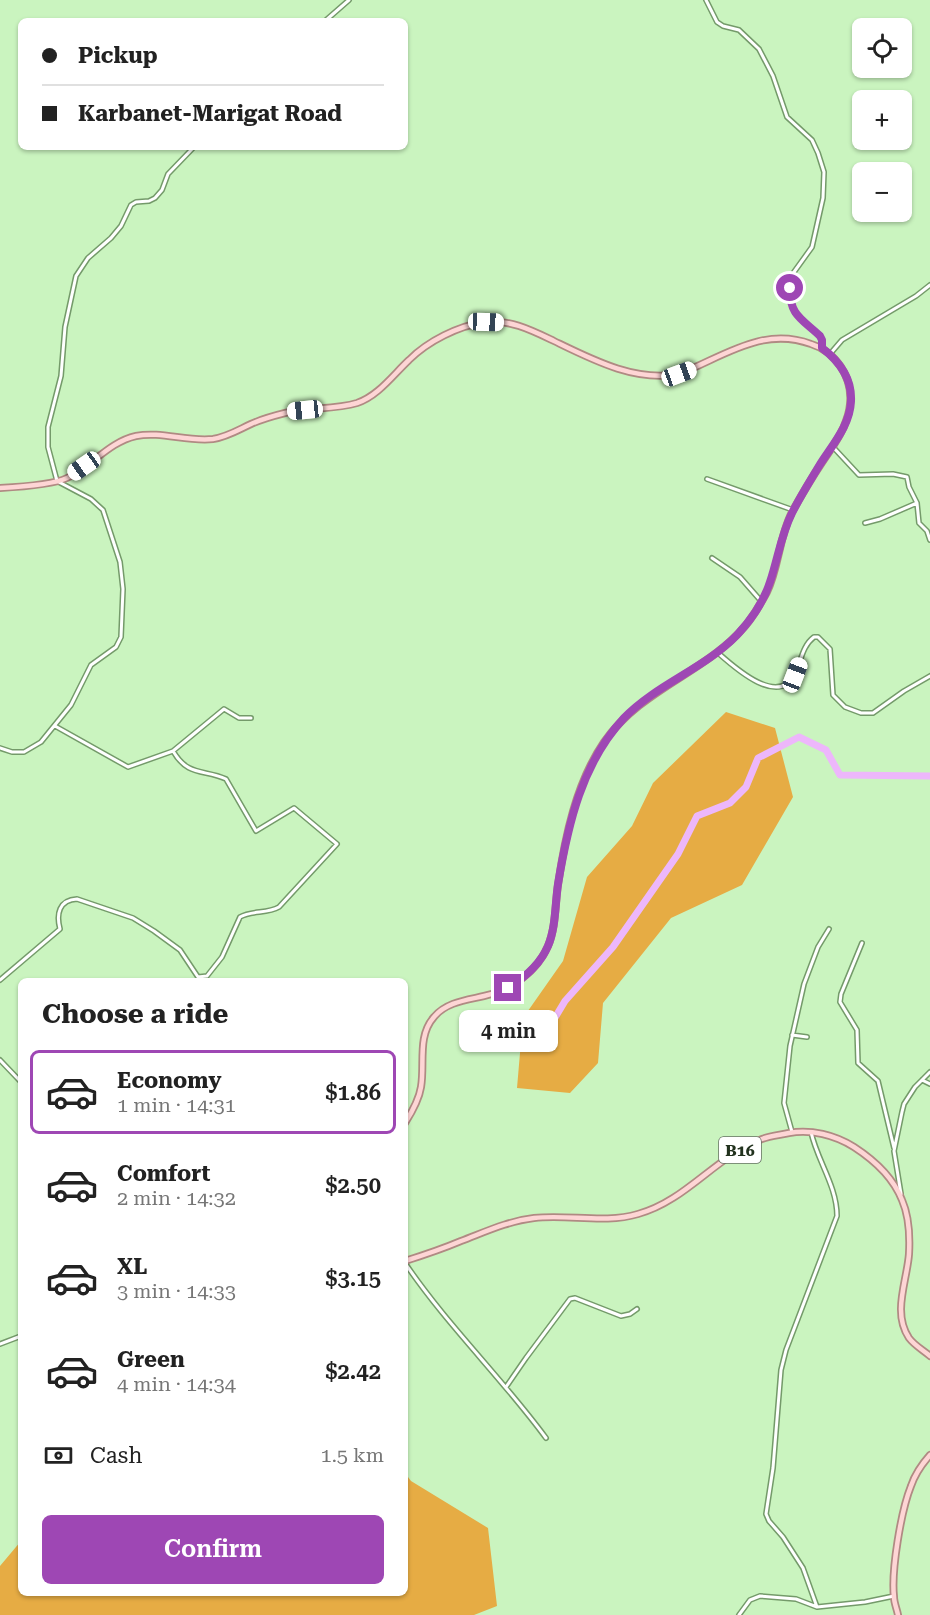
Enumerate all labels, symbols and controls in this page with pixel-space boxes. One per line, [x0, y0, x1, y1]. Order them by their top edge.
map controls [852, 18, 912, 222]
button: locate [852, 18, 912, 78]
text: Pickup [78, 43, 158, 68]
button: + [852, 90, 912, 150]
text: Karbanet-Marigat Road [78, 101, 342, 126]
button: − [852, 162, 912, 222]
route start [776, 274, 803, 301]
car [468, 312, 504, 332]
car [659, 359, 699, 389]
car [286, 399, 324, 421]
car [64, 448, 104, 484]
car [780, 655, 810, 695]
route end [494, 974, 521, 1001]
text: Choose a ride [42, 998, 228, 1030]
callout: 4 min [458, 1009, 558, 1051]
text: 4 min [481, 1019, 536, 1043]
icon: car [45, 1065, 99, 1119]
text: Economy [117, 1068, 221, 1093]
text: $1.86 [325, 1080, 381, 1105]
text: 1 min · 14:31 [117, 1093, 236, 1117]
road number: B16 [719, 1137, 761, 1163]
icon: car [45, 1158, 99, 1212]
text: Comfort [117, 1161, 210, 1186]
text: $2.50 [325, 1173, 381, 1198]
text: 2 min · 14:32 [117, 1186, 236, 1210]
icon: car [45, 1251, 99, 1305]
text: XL [117, 1254, 147, 1279]
text: $3.15 [325, 1266, 381, 1291]
text: 3 min · 14:33 [117, 1279, 236, 1303]
icon: car [45, 1344, 99, 1398]
text: Green [117, 1347, 185, 1372]
text: $2.42 [325, 1359, 381, 1384]
text: 4 min · 14:34 [117, 1372, 236, 1396]
icon: cash [42, 1439, 75, 1472]
text: Cash [90, 1443, 142, 1468]
text: 1.5 km [320, 1443, 384, 1467]
button: Confirm [42, 1515, 384, 1584]

